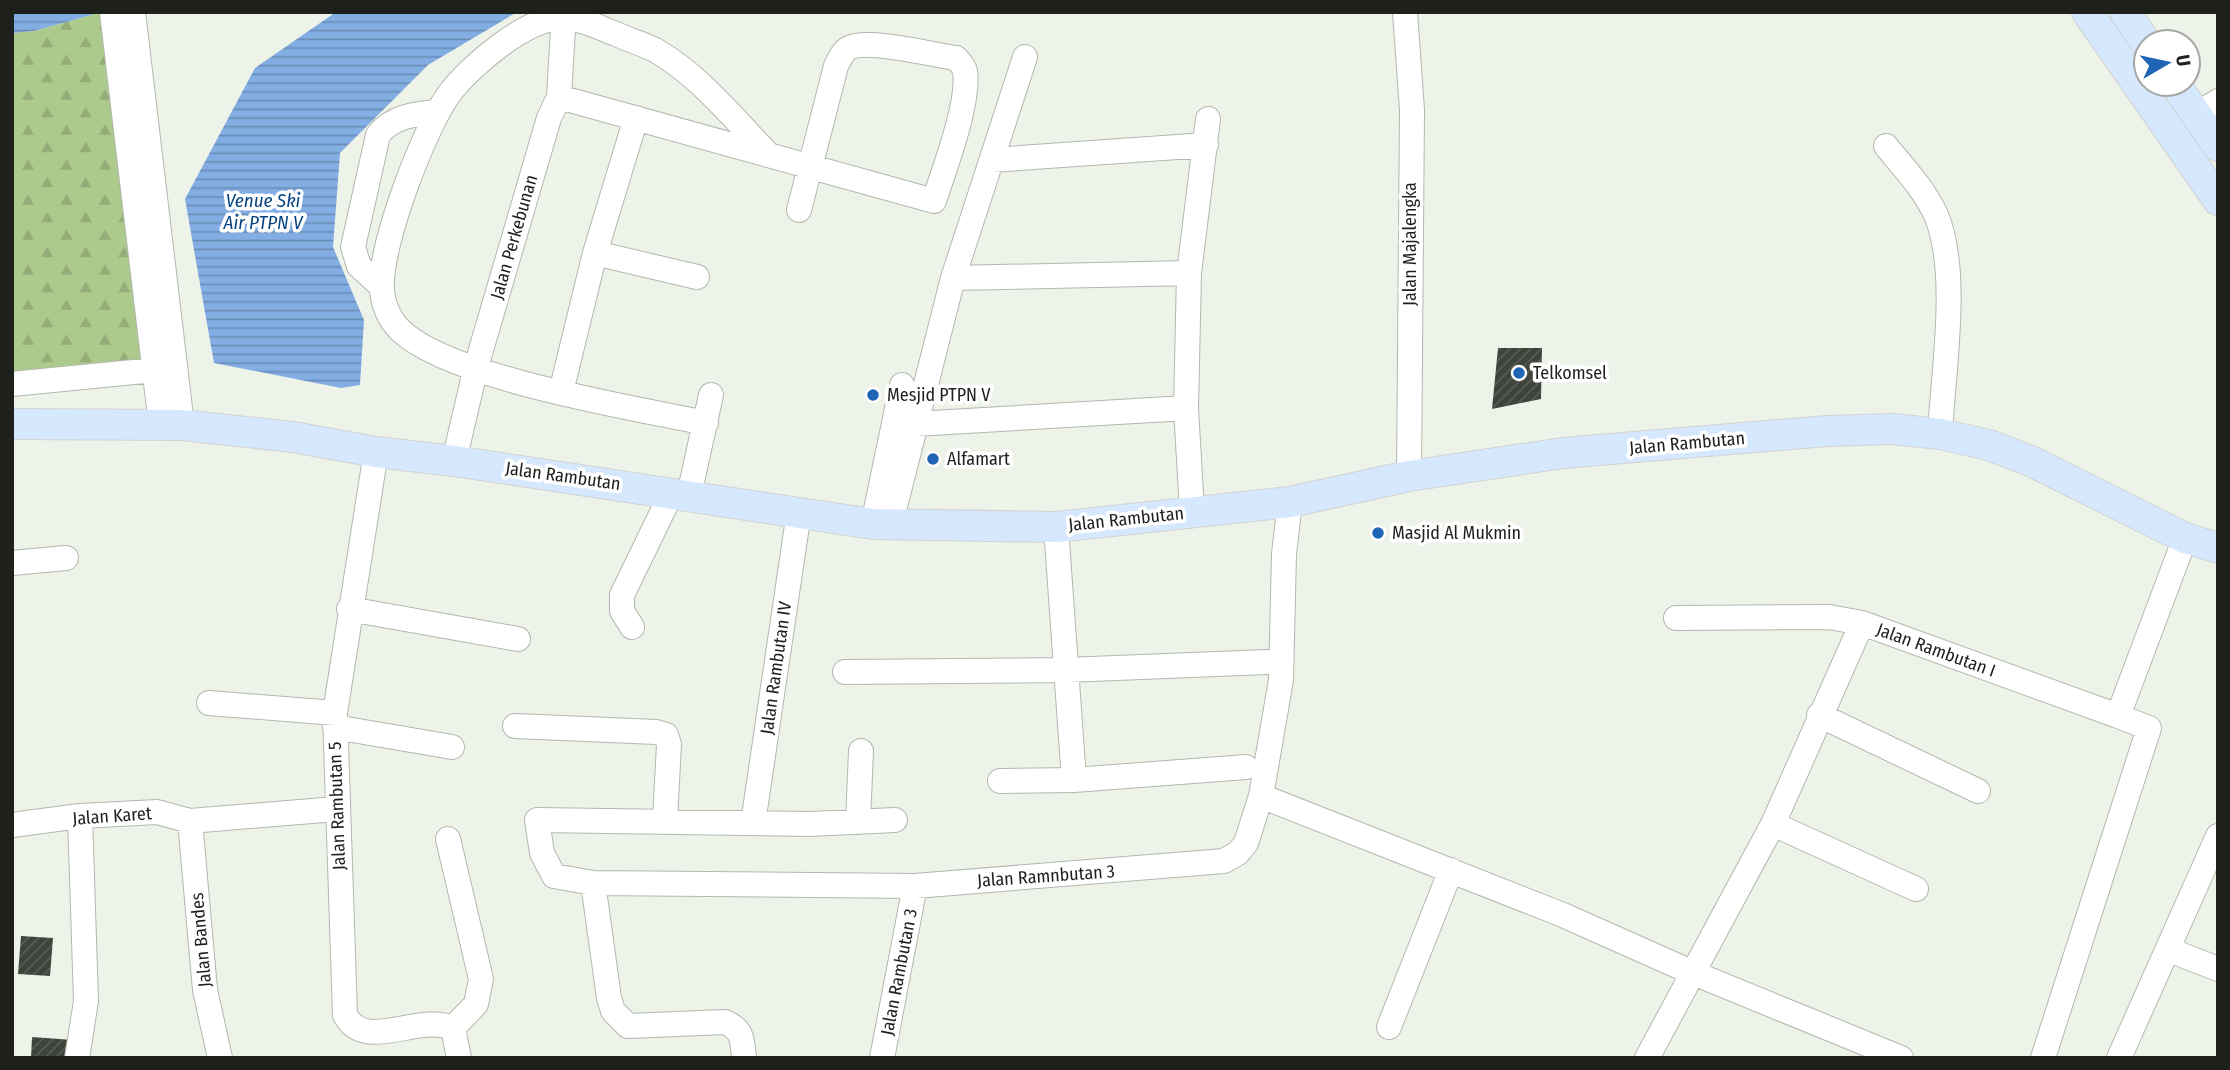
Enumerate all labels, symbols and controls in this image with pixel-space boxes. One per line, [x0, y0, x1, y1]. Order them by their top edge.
north arrow [2132, 28, 2202, 98]
text: U [2171, 53, 2196, 68]
street label: Jalan Perkebunan [486, 172, 542, 302]
street label: Jalan Majalengka [1399, 182, 1421, 306]
water label: Venue Ski Air PTPN V [223, 189, 304, 234]
place label: Telkomsel [1533, 362, 1607, 384]
marker: Telkomsel [1511, 365, 1527, 381]
place label: Mesjid PTPN V [887, 384, 991, 406]
marker: Mesjid PTPN V [865, 387, 881, 403]
street label: Jalan Rambutan [1628, 427, 1746, 459]
place label: Alfamart [947, 448, 1010, 470]
marker: Alfamart [925, 451, 941, 467]
street label: Jalan Rambutan [504, 457, 622, 495]
street label: Jalan Rambutan [1067, 502, 1185, 536]
place label: Masjid Al Mukmin [1392, 522, 1521, 544]
marker: Masjid Al Mukmin [1370, 525, 1386, 541]
street label: Jalan Rambutan IV [756, 599, 796, 736]
street label: Jalan Rambutan I [1873, 618, 1999, 682]
street label: Jalan Rambutan 5 [324, 741, 350, 871]
street label: Jalan Karet [72, 802, 153, 830]
street label: Jalan Ramnbutan 3 [976, 860, 1116, 892]
street label: Jalan Bandes [186, 891, 216, 988]
street label: Jalan Rambutan 3 [876, 907, 922, 1037]

